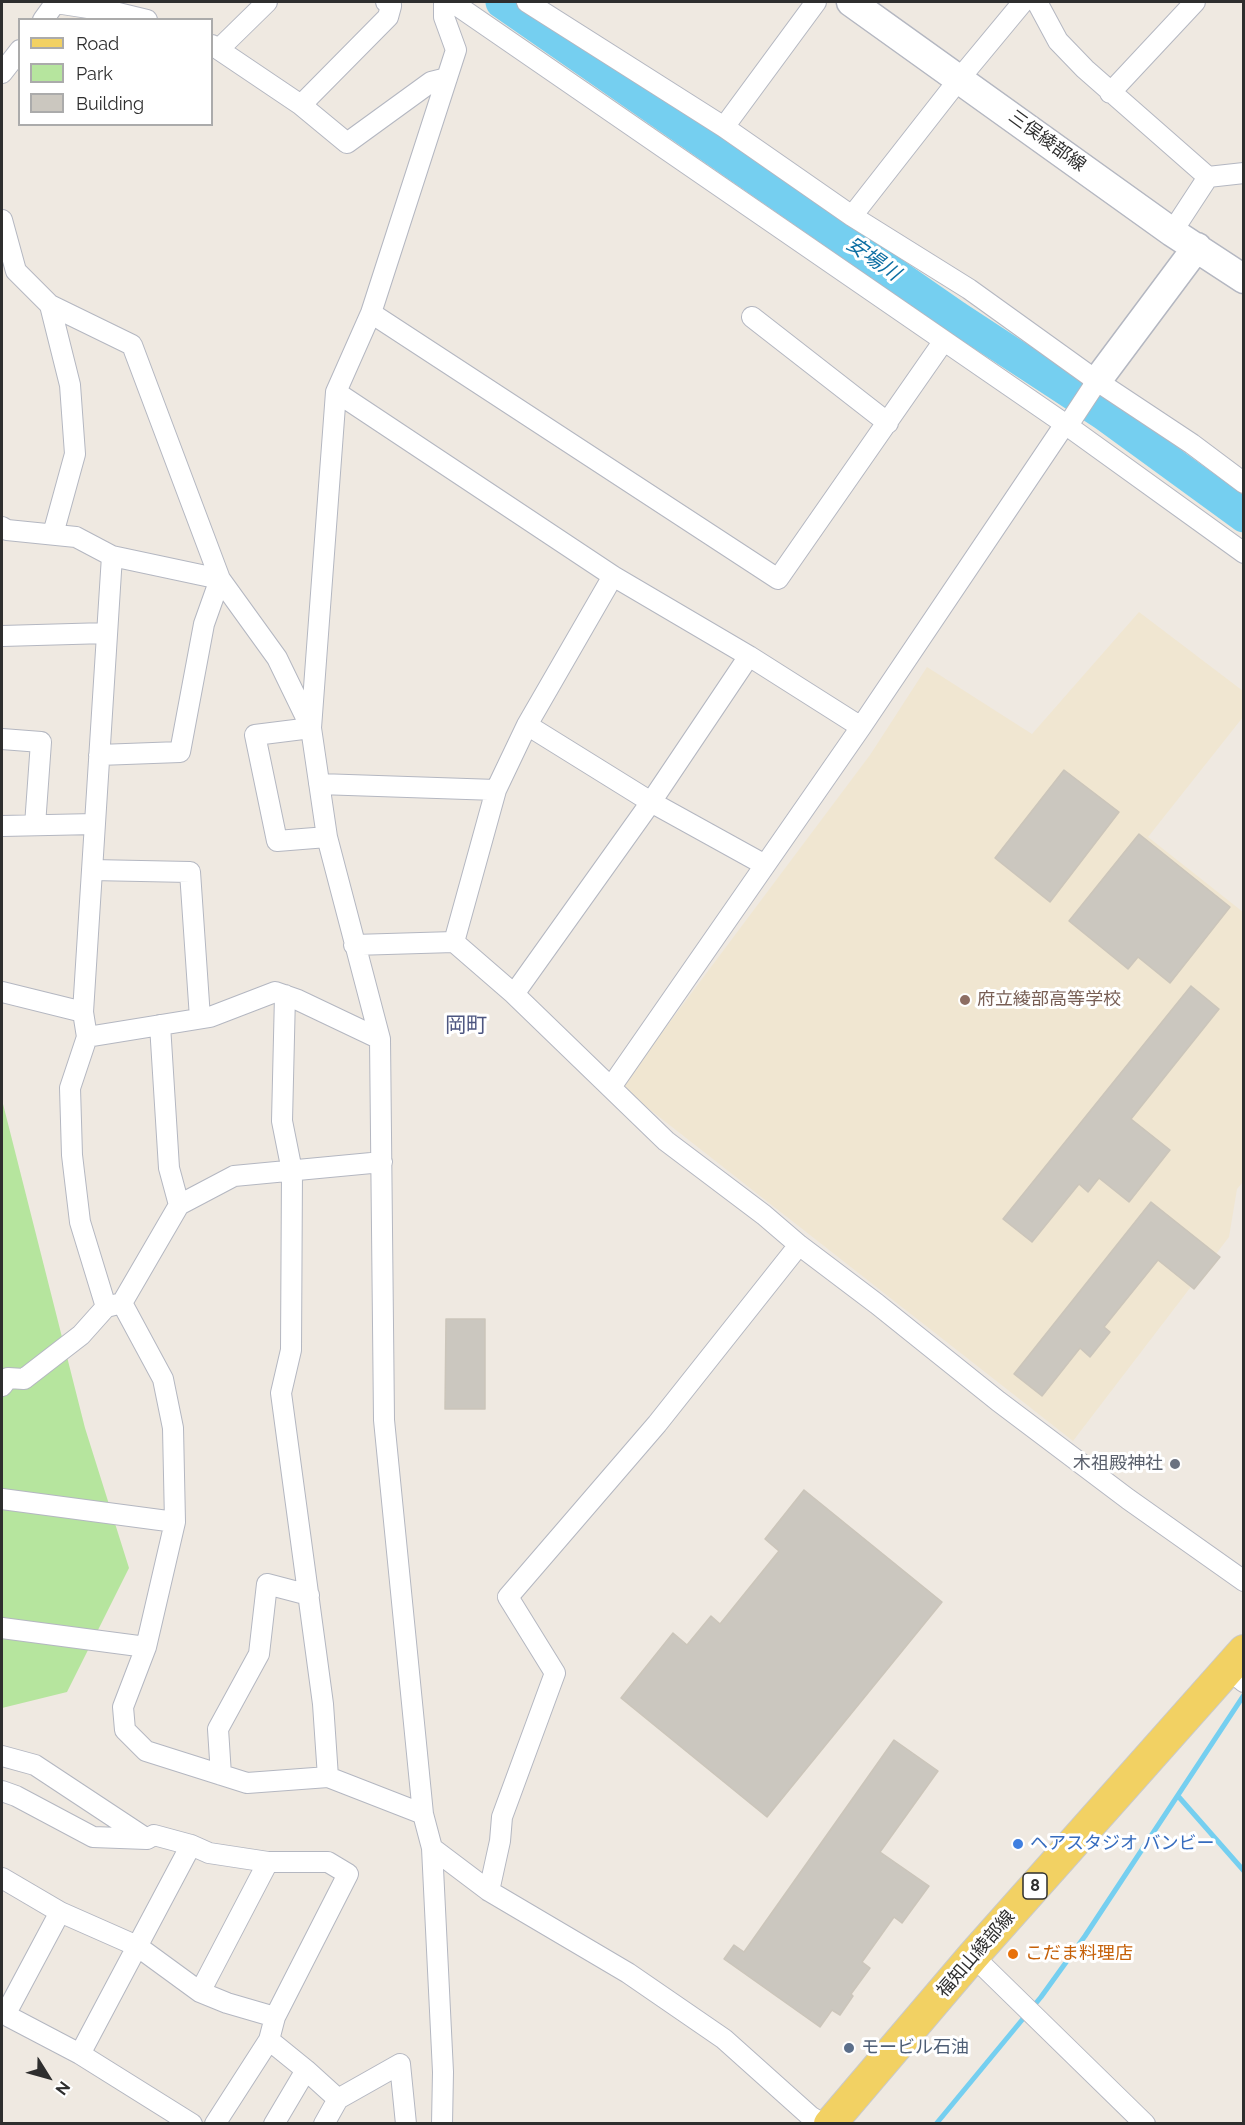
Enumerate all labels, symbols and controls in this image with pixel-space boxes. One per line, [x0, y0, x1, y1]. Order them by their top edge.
legend [18, 18, 213, 126]
text: Road [76, 33, 119, 54]
text: Park [76, 63, 113, 84]
text: Building [76, 93, 144, 114]
street label: 三俣綾部線 [1004, 106, 1090, 176]
water label: 安場川 [842, 232, 904, 286]
place label: 府立綾部高等学校 [977, 989, 1121, 1011]
marker: 府立綾部高等学校 [958, 993, 972, 1007]
district label: 岡町 [445, 1013, 487, 1039]
place label: 木祖殿神社 [1073, 1453, 1163, 1475]
marker: 木祖殿神社 [1168, 1457, 1182, 1471]
place label: ヘアスタジオ バンビー [1030, 1833, 1215, 1855]
marker: ヘアスタジオ バンビー [1011, 1837, 1025, 1851]
road number: 8 [1023, 1873, 1047, 1899]
street label: 福知山綾部線 [932, 1906, 1020, 2002]
place label: こだま料理店 [1025, 1943, 1133, 1965]
marker: こだま料理店 [1006, 1947, 1020, 1961]
place label: モービル石油 [861, 2037, 969, 2059]
marker: モービル石油 [842, 2041, 856, 2055]
north arrow [18, 2047, 78, 2107]
text: N [52, 2078, 74, 2099]

